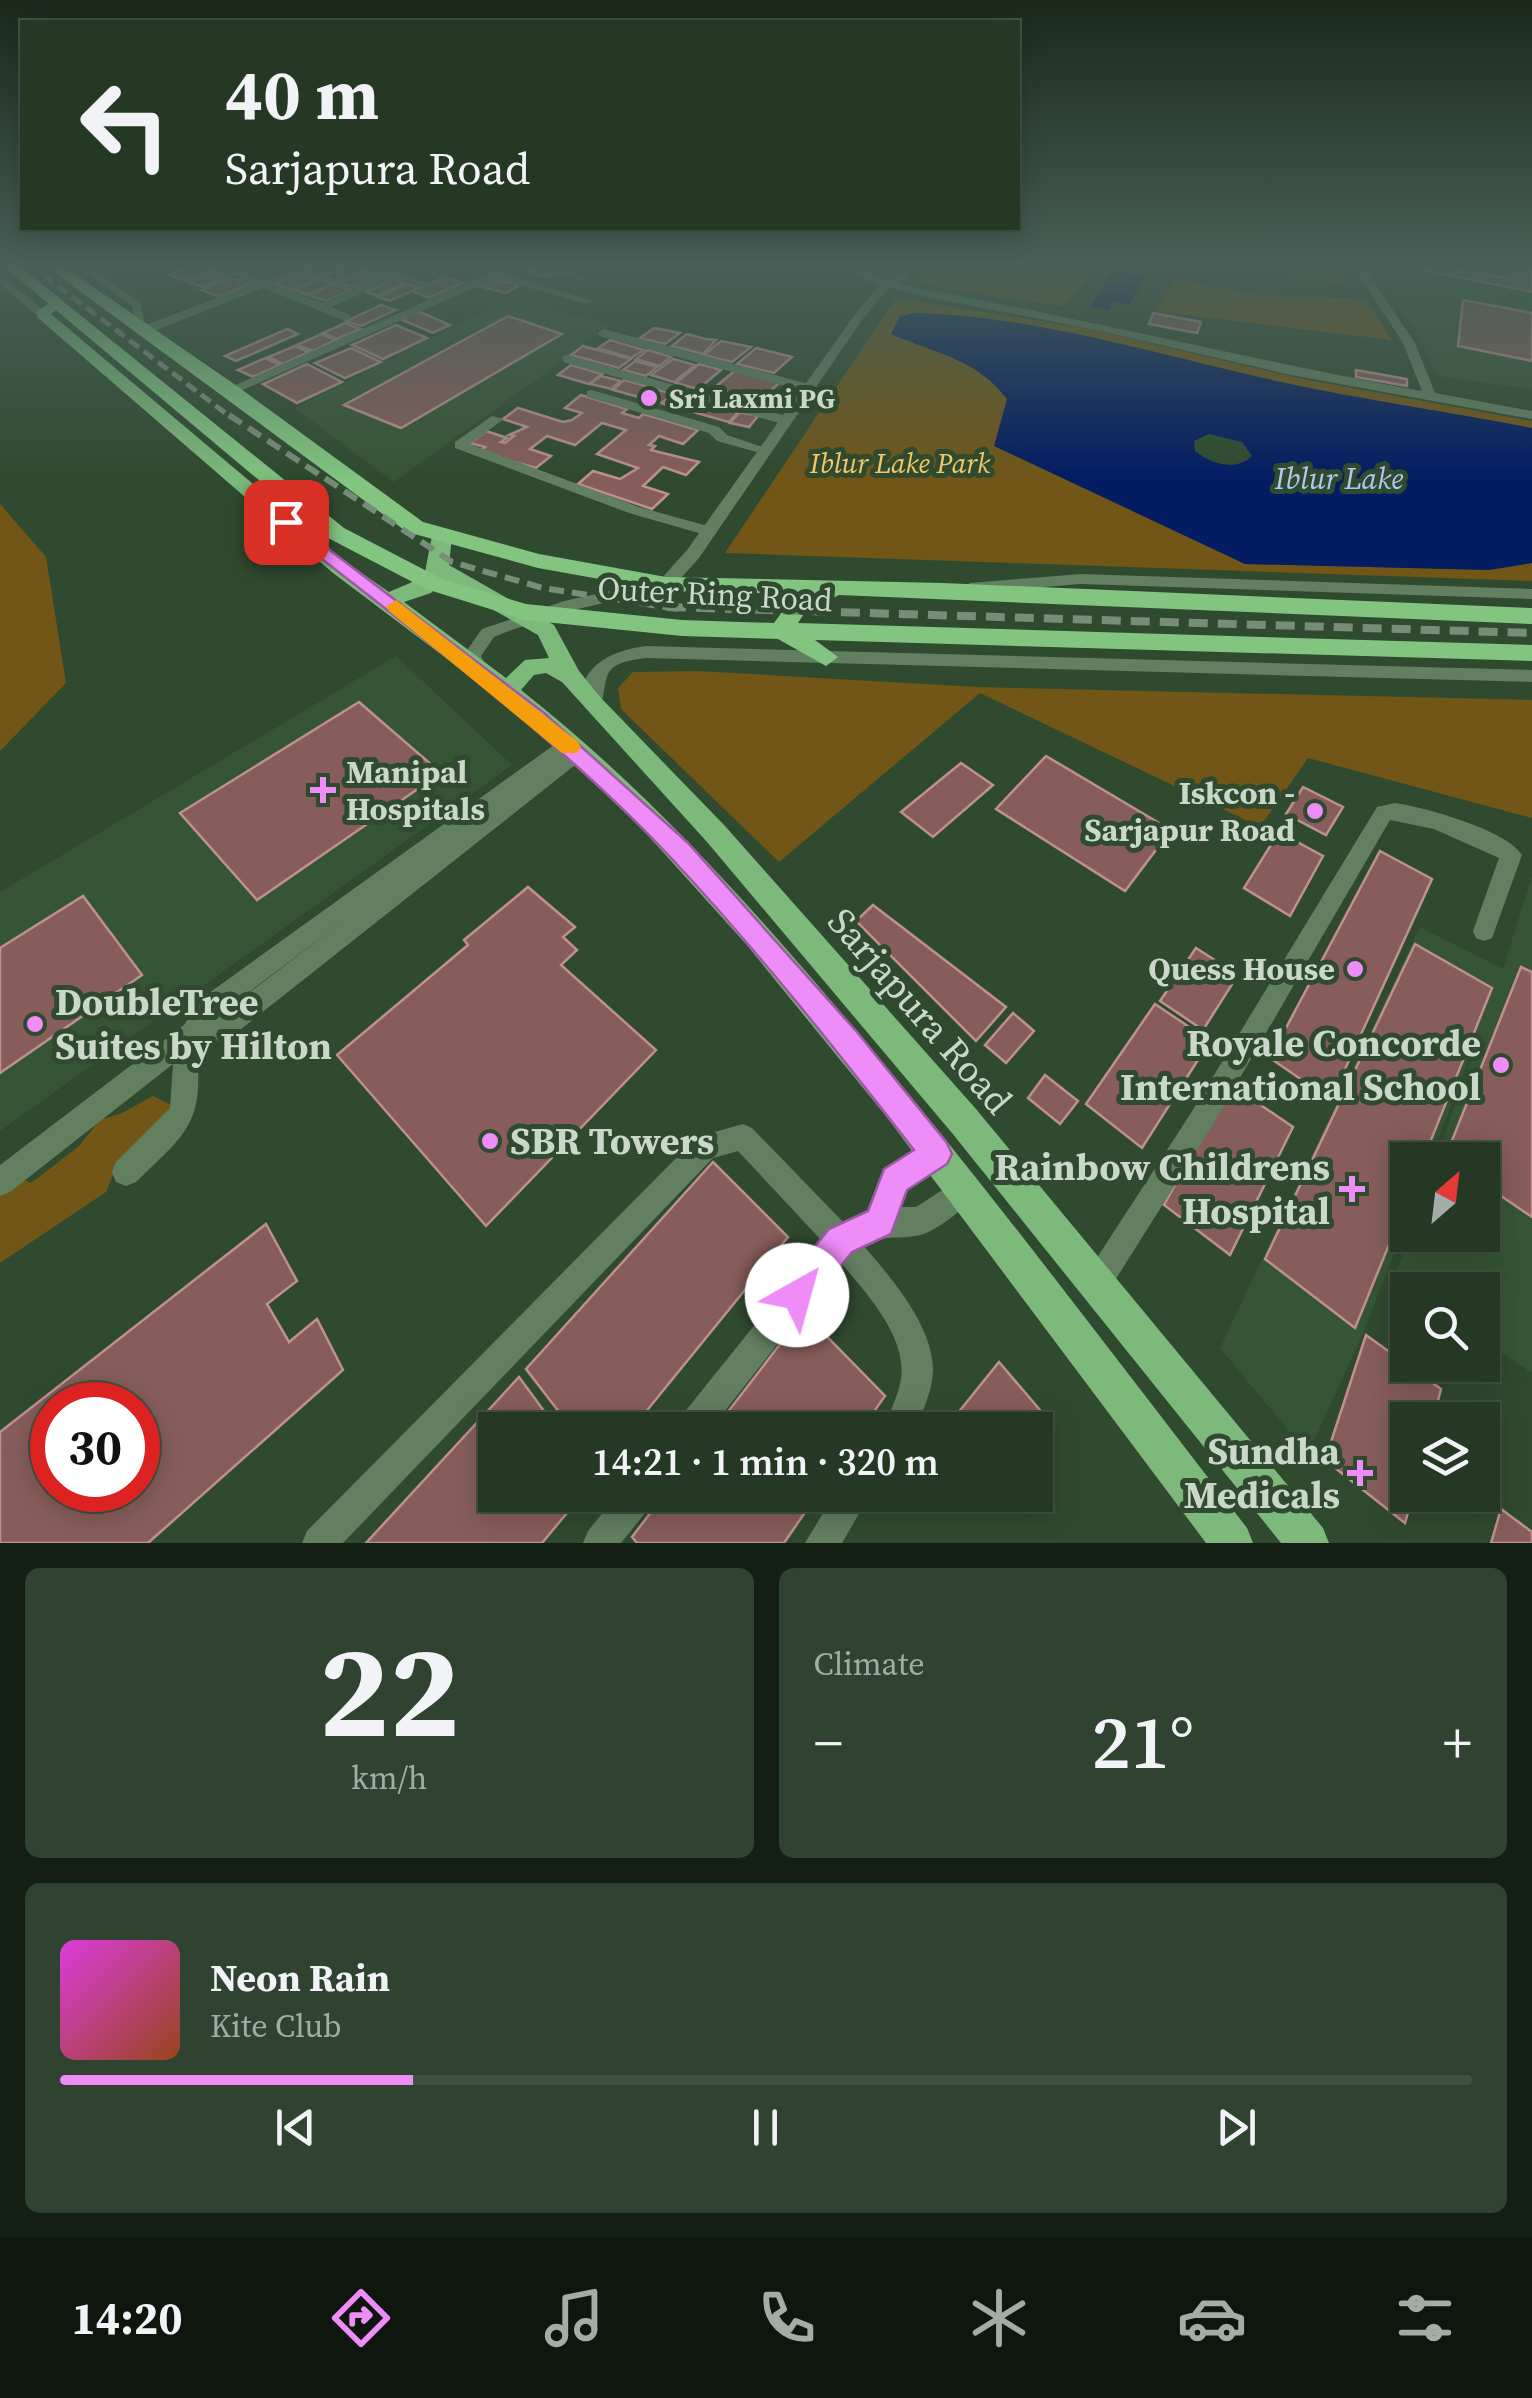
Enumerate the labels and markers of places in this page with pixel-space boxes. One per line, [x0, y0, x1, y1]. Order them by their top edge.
place label: Sri Laxmi PG [669, 379, 835, 417]
marker: Sri Laxmi PG [638, 387, 660, 409]
pin [244, 480, 329, 565]
place label: Manipal Hospitals [346, 750, 485, 831]
place label: Iskcon - Sarjapur Road [1084, 771, 1295, 852]
marker: Manipal Hospitals [310, 777, 336, 803]
marker: Iskcon - Sarjapur Road [1304, 800, 1326, 822]
place label: Quess House [1148, 947, 1335, 991]
marker: Quess House [1344, 958, 1366, 980]
place label: DoubleTree Suites by Hilton [55, 976, 332, 1072]
marker: DoubleTree Suites by Hilton [24, 1013, 46, 1035]
place label: Royale Concorde International School [1120, 1017, 1481, 1113]
marker: Royale Concorde International School [1490, 1054, 1512, 1076]
place label: SBR Towers [510, 1115, 714, 1167]
marker: SBR Towers [479, 1130, 501, 1152]
place label: Rainbow Childrens Hospital [995, 1141, 1330, 1237]
marker: Rainbow Childrens Hospital [1339, 1176, 1365, 1202]
place label: Sundha Medicals [1184, 1425, 1341, 1521]
marker: Sundha Medicals [1349, 1462, 1371, 1484]

